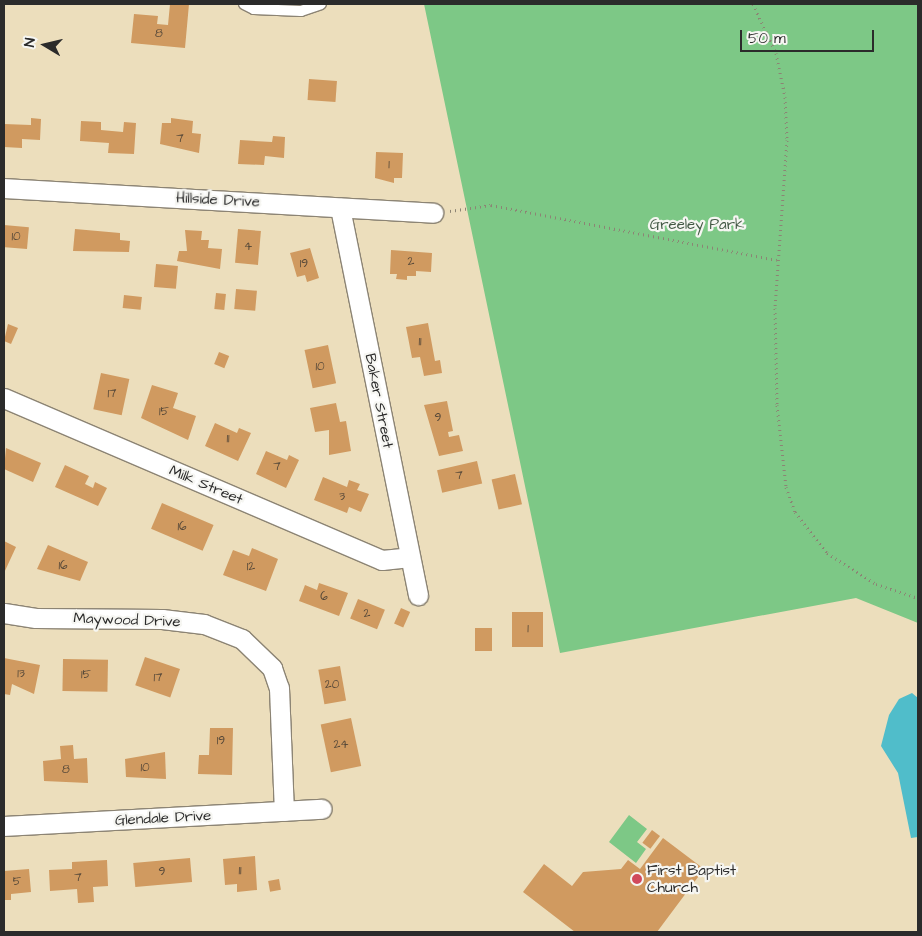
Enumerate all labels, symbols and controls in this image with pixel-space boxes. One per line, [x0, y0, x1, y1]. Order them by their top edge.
north arrow [20, 20, 70, 70]
scale bar [742, 20, 876, 52]
house number: 8 [155, 27, 163, 41]
text: 50 m [748, 28, 786, 49]
text: N [20, 37, 41, 49]
house number: 7 [176, 132, 184, 146]
house number: 1 [388, 158, 390, 172]
street label: Hillside Drive [176, 189, 260, 211]
park label: Greeley Park [650, 216, 744, 234]
house number: 10 [11, 230, 21, 244]
house number: 4 [244, 240, 252, 254]
house number: 2 [408, 255, 414, 269]
house number: 19 [300, 257, 308, 271]
house number: 11 [418, 335, 422, 349]
street label: Baker Street [361, 352, 397, 450]
house number: 10 [315, 360, 325, 374]
house number: 17 [108, 387, 116, 401]
house number: 15 [159, 405, 169, 419]
house number: 9 [435, 411, 441, 425]
house number: 11 [226, 432, 230, 446]
house number: 7 [273, 460, 281, 474]
street label: Milk Street [166, 461, 246, 509]
house number: 7 [455, 469, 463, 483]
house number: 3 [339, 490, 345, 504]
house number: 16 [177, 520, 187, 534]
house number: 16 [58, 559, 68, 573]
house number: 12 [247, 560, 255, 574]
house number: 6 [320, 590, 328, 604]
house number: 2 [364, 607, 370, 621]
street label: Maywood Drive [73, 609, 181, 631]
house number: 1 [527, 622, 529, 636]
house number: 13 [17, 667, 25, 681]
house number: 15 [81, 668, 91, 682]
house number: 17 [154, 671, 162, 685]
house number: 20 [325, 678, 339, 692]
house number: 19 [217, 734, 225, 748]
house number: 24 [333, 738, 349, 752]
house number: 10 [140, 761, 150, 775]
house number: 8 [62, 763, 70, 777]
street label: Glendale Drive [114, 806, 212, 830]
place label: First Baptist Church [647, 861, 736, 896]
house number: 11 [238, 864, 242, 878]
house number: 9 [159, 865, 165, 879]
house number: 7 [74, 871, 82, 885]
marker: First Baptist Church [631, 873, 643, 885]
house number: 5 [13, 875, 21, 889]

